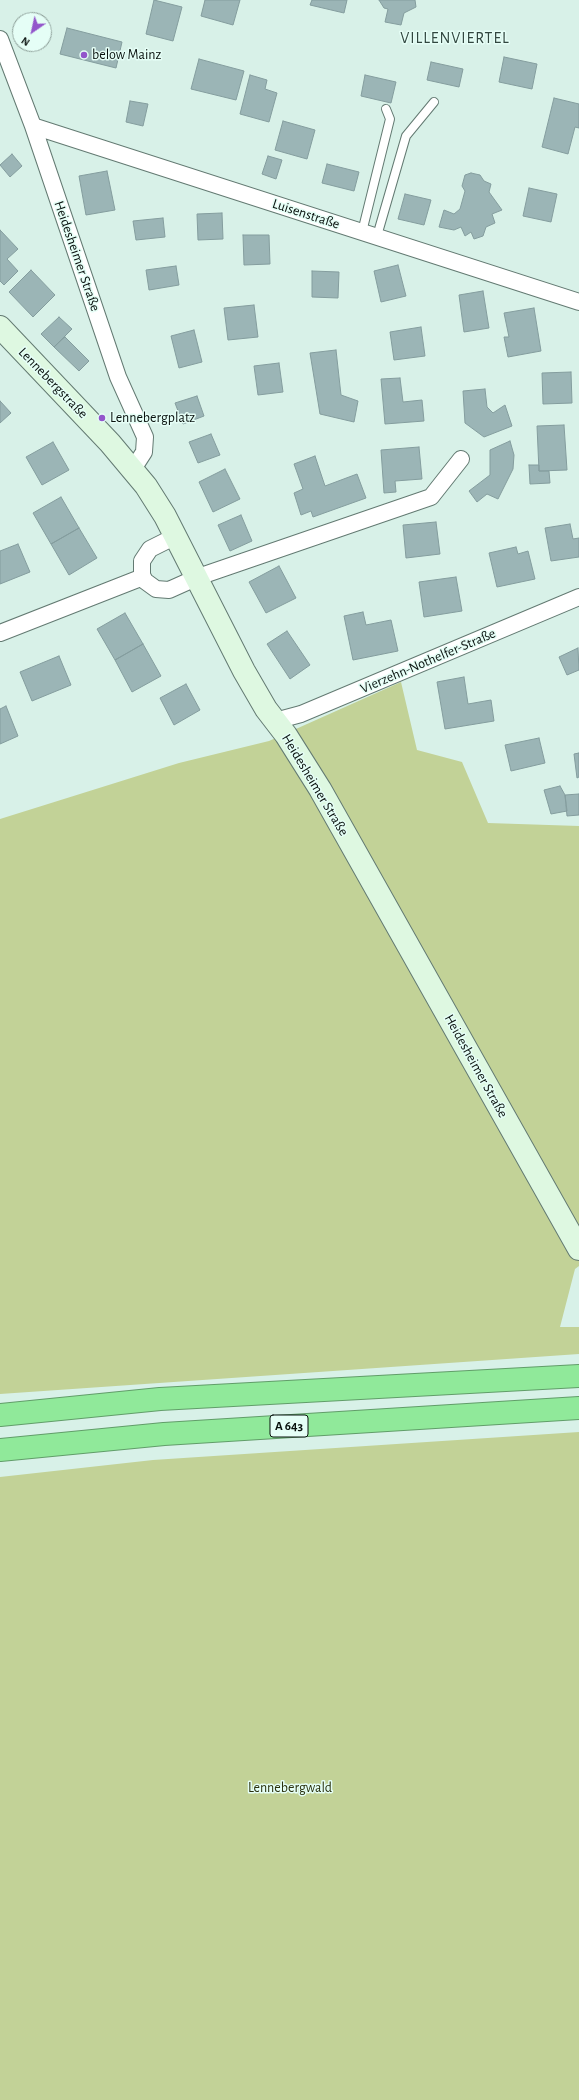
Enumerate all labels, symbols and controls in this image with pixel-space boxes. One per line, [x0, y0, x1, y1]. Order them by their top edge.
north arrow [12, 12, 52, 52]
district label: VILLENVIERTEL [400, 28, 510, 48]
text: N [19, 35, 32, 48]
place label: below Mainz [92, 47, 161, 63]
marker: below Mainz [79, 50, 89, 60]
street label: Luisenstraße [270, 195, 342, 233]
street label: Heidesheimer Straße [50, 199, 104, 313]
street label: Lennebergstraße [15, 344, 91, 422]
place label: Lennebergplatz [110, 410, 195, 426]
marker: Lennebergplatz [97, 413, 107, 423]
street label: Vierzehn-Nothelfer-Straße [358, 625, 498, 697]
street label: Heidesheimer Straße [278, 731, 352, 839]
street label: Heidesheimer Straße [441, 1011, 511, 1121]
road number: A 643 [270, 1415, 308, 1437]
park label: Lennebergwald [248, 1780, 332, 1796]

